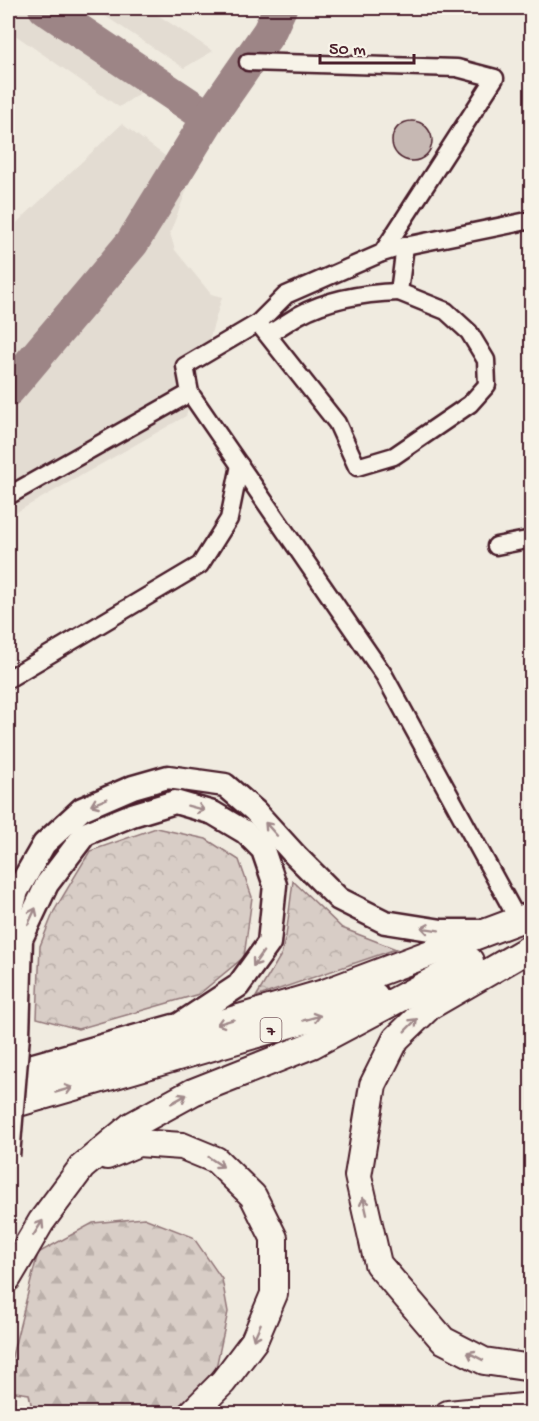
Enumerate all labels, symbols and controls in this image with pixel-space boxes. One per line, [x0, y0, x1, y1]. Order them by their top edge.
scale bar [320, 27, 414, 65]
text: 50 m [329, 40, 366, 61]
one-way arrow [90, 797, 108, 808]
one-way arrow [186, 803, 205, 814]
one-way arrow [264, 821, 278, 836]
one-way arrow [26, 907, 38, 925]
one-way arrow [421, 924, 441, 935]
one-way arrow [252, 950, 264, 966]
one-way arrow [302, 1012, 321, 1024]
one-way arrow [216, 1017, 235, 1028]
one-way arrow [403, 1017, 418, 1032]
road number: 7 [260, 1018, 282, 1042]
one-way arrow [54, 1084, 73, 1095]
one-way arrow [170, 1093, 188, 1104]
one-way arrow [207, 1156, 223, 1168]
one-way arrow [359, 1197, 370, 1217]
one-way arrow [32, 1220, 44, 1237]
one-way arrow [251, 1322, 263, 1340]
one-way arrow [466, 1350, 484, 1362]

